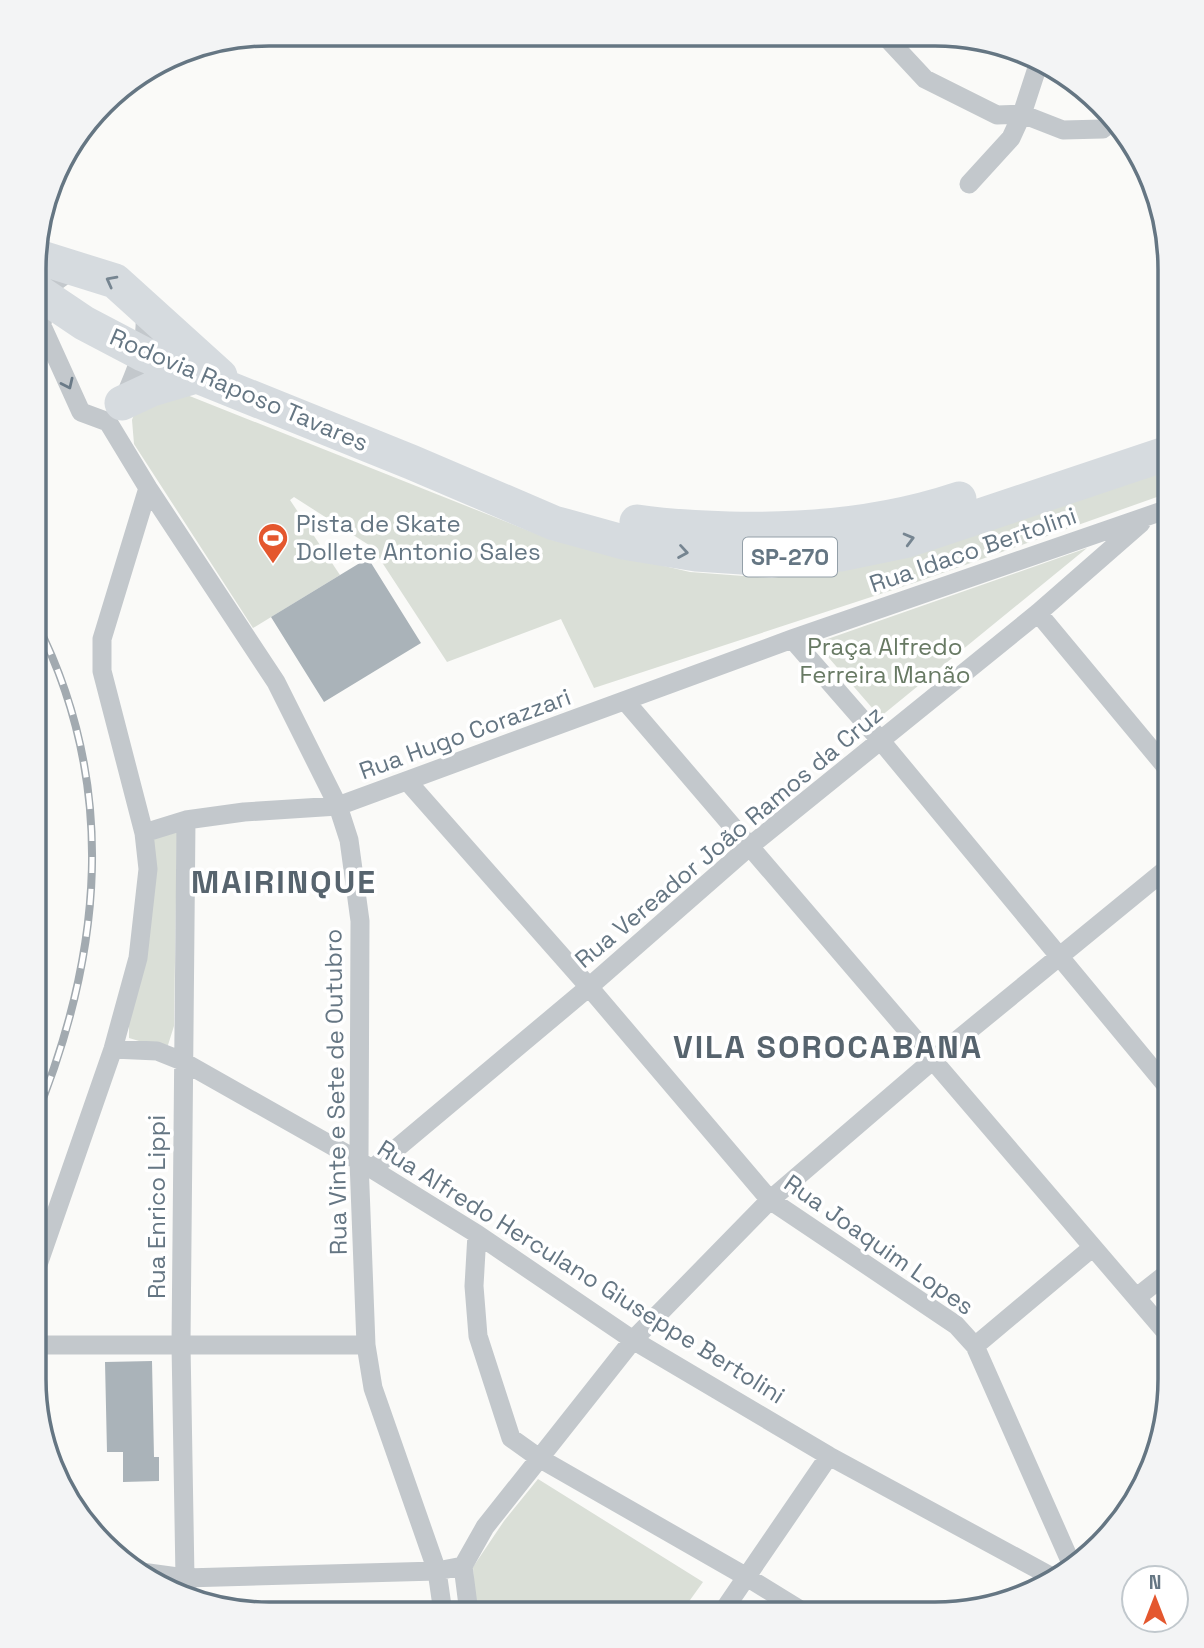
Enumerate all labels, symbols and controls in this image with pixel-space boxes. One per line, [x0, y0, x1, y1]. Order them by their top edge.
one-way arrow [106, 275, 119, 289]
street label: Rodovia Raposo Tavares [105, 321, 373, 458]
one-way arrow [60, 377, 74, 389]
street label: Rua Idaco Bertolini [865, 500, 1080, 599]
place label: Pista de Skate Dollete Antonio Sales [296, 508, 541, 567]
sports icon: Pista de Skate Dollete Antonio Sales [256, 521, 290, 565]
one-way arrow [903, 533, 915, 547]
road number: SP-270 [743, 538, 837, 576]
one-way arrow [678, 544, 689, 559]
park label: Praça Alfredo Ferreira Manão [800, 631, 970, 690]
street label: Rua Hugo Corazzari [355, 681, 575, 786]
street label: Rua Vereador João Ramos da Cruz [568, 699, 889, 975]
district label: MAIRINQUE [191, 862, 377, 902]
street label: Rua Vinte e Sete de Outubro [317, 928, 354, 1256]
district label: VILA SOROCABANA [673, 1027, 983, 1067]
street label: Rua Enrico Lippi [141, 1115, 172, 1299]
street label: Rua Alfredo Herculano Giuseppe Bertolini [372, 1133, 791, 1411]
street label: Rua Joaquim Lopes [778, 1167, 980, 1322]
north arrow [1120, 1564, 1190, 1634]
text: N [1149, 1570, 1161, 1595]

